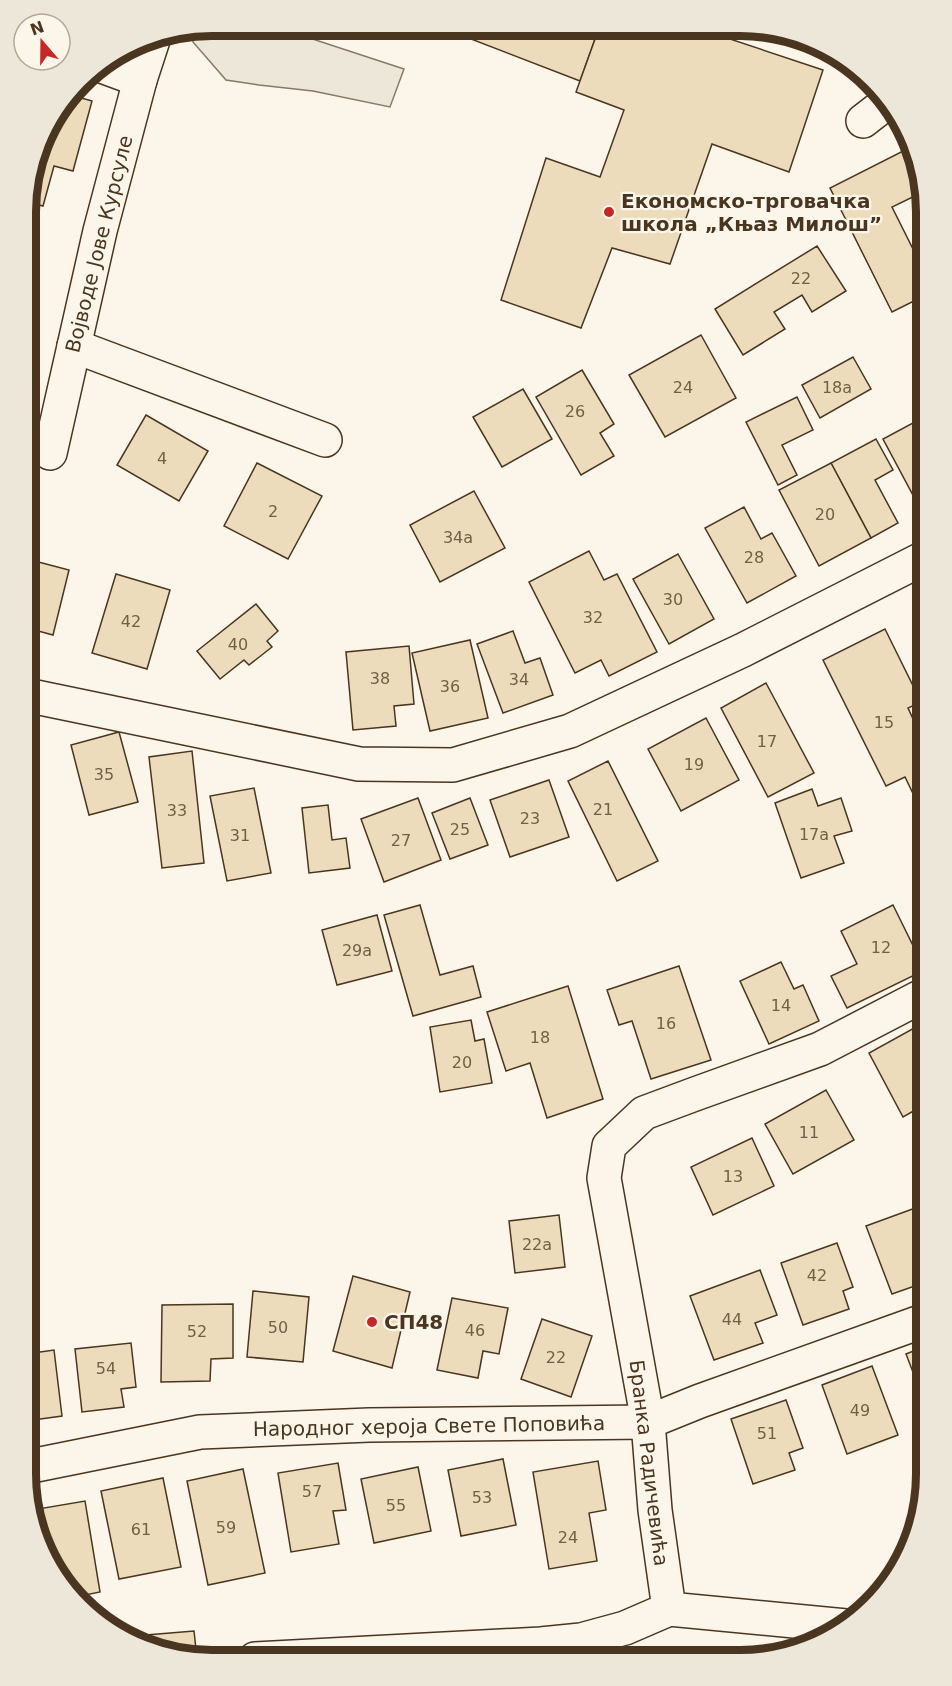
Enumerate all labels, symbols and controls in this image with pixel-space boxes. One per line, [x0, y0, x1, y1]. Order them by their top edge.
north arrow [12, 12, 72, 72]
text: N [27, 17, 47, 40]
street label: Војводе Јове Курсуле [60, 133, 138, 355]
place label: Економско-трговачка школа „Књаз Милош” [621, 189, 882, 236]
marker: Економско-трговачка школа „Књаз Милош” [602, 205, 616, 219]
house number: 22 [791, 269, 811, 288]
house number: 24 [673, 378, 693, 397]
house number: 18a [822, 378, 852, 397]
house number: 26 [565, 402, 585, 421]
house number: 4 [157, 449, 167, 468]
house number: 2 [268, 502, 278, 521]
house number: 20 [815, 505, 835, 524]
house number: 34a [443, 528, 473, 547]
house number: 28 [744, 548, 764, 567]
house number: 30 [663, 590, 683, 609]
house number: 32 [583, 608, 603, 627]
house number: 42 [121, 612, 141, 631]
house number: 40 [228, 635, 248, 654]
house number: 38 [370, 669, 390, 688]
house number: 34 [509, 670, 529, 689]
house number: 36 [440, 677, 460, 696]
house number: 15 [874, 713, 894, 732]
house number: 17 [757, 732, 777, 751]
house number: 19 [684, 755, 704, 774]
house number: 35 [94, 765, 114, 784]
house number: 21 [593, 800, 613, 819]
house number: 33 [167, 801, 187, 820]
house number: 23 [520, 809, 540, 828]
house number: 25 [450, 820, 470, 839]
house number: 17a [799, 825, 829, 844]
house number: 31 [230, 826, 250, 845]
house number: 27 [391, 831, 411, 850]
house number: 12 [871, 938, 891, 957]
house number: 29a [342, 941, 372, 960]
house number: 14 [771, 996, 791, 1015]
house number: 16 [656, 1014, 676, 1033]
house number: 18 [530, 1028, 550, 1047]
house number: 20 [452, 1053, 472, 1072]
house number: 11 [799, 1123, 819, 1142]
house number: 13 [723, 1167, 743, 1186]
house number: 22a [522, 1235, 552, 1254]
house number: 42 [807, 1266, 827, 1285]
place label: СП48 [384, 1310, 443, 1334]
house number: 44 [722, 1310, 742, 1329]
marker: СП48 [365, 1315, 379, 1329]
house number: 50 [268, 1318, 288, 1337]
house number: 46 [465, 1321, 485, 1340]
house number: 52 [187, 1322, 207, 1341]
house number: 22 [546, 1348, 566, 1367]
street label: Бранка Радичевића [624, 1358, 674, 1568]
house number: 54 [96, 1359, 116, 1378]
house number: 49 [850, 1401, 870, 1420]
street label: Народног хероја Свете Поповића [253, 1411, 605, 1441]
house number: 51 [757, 1424, 777, 1443]
house number: 57 [302, 1482, 322, 1501]
house number: 53 [472, 1488, 492, 1507]
house number: 55 [386, 1496, 406, 1515]
house number: 59 [216, 1518, 236, 1537]
house number: 61 [131, 1520, 151, 1539]
house number: 24 [558, 1528, 578, 1547]

